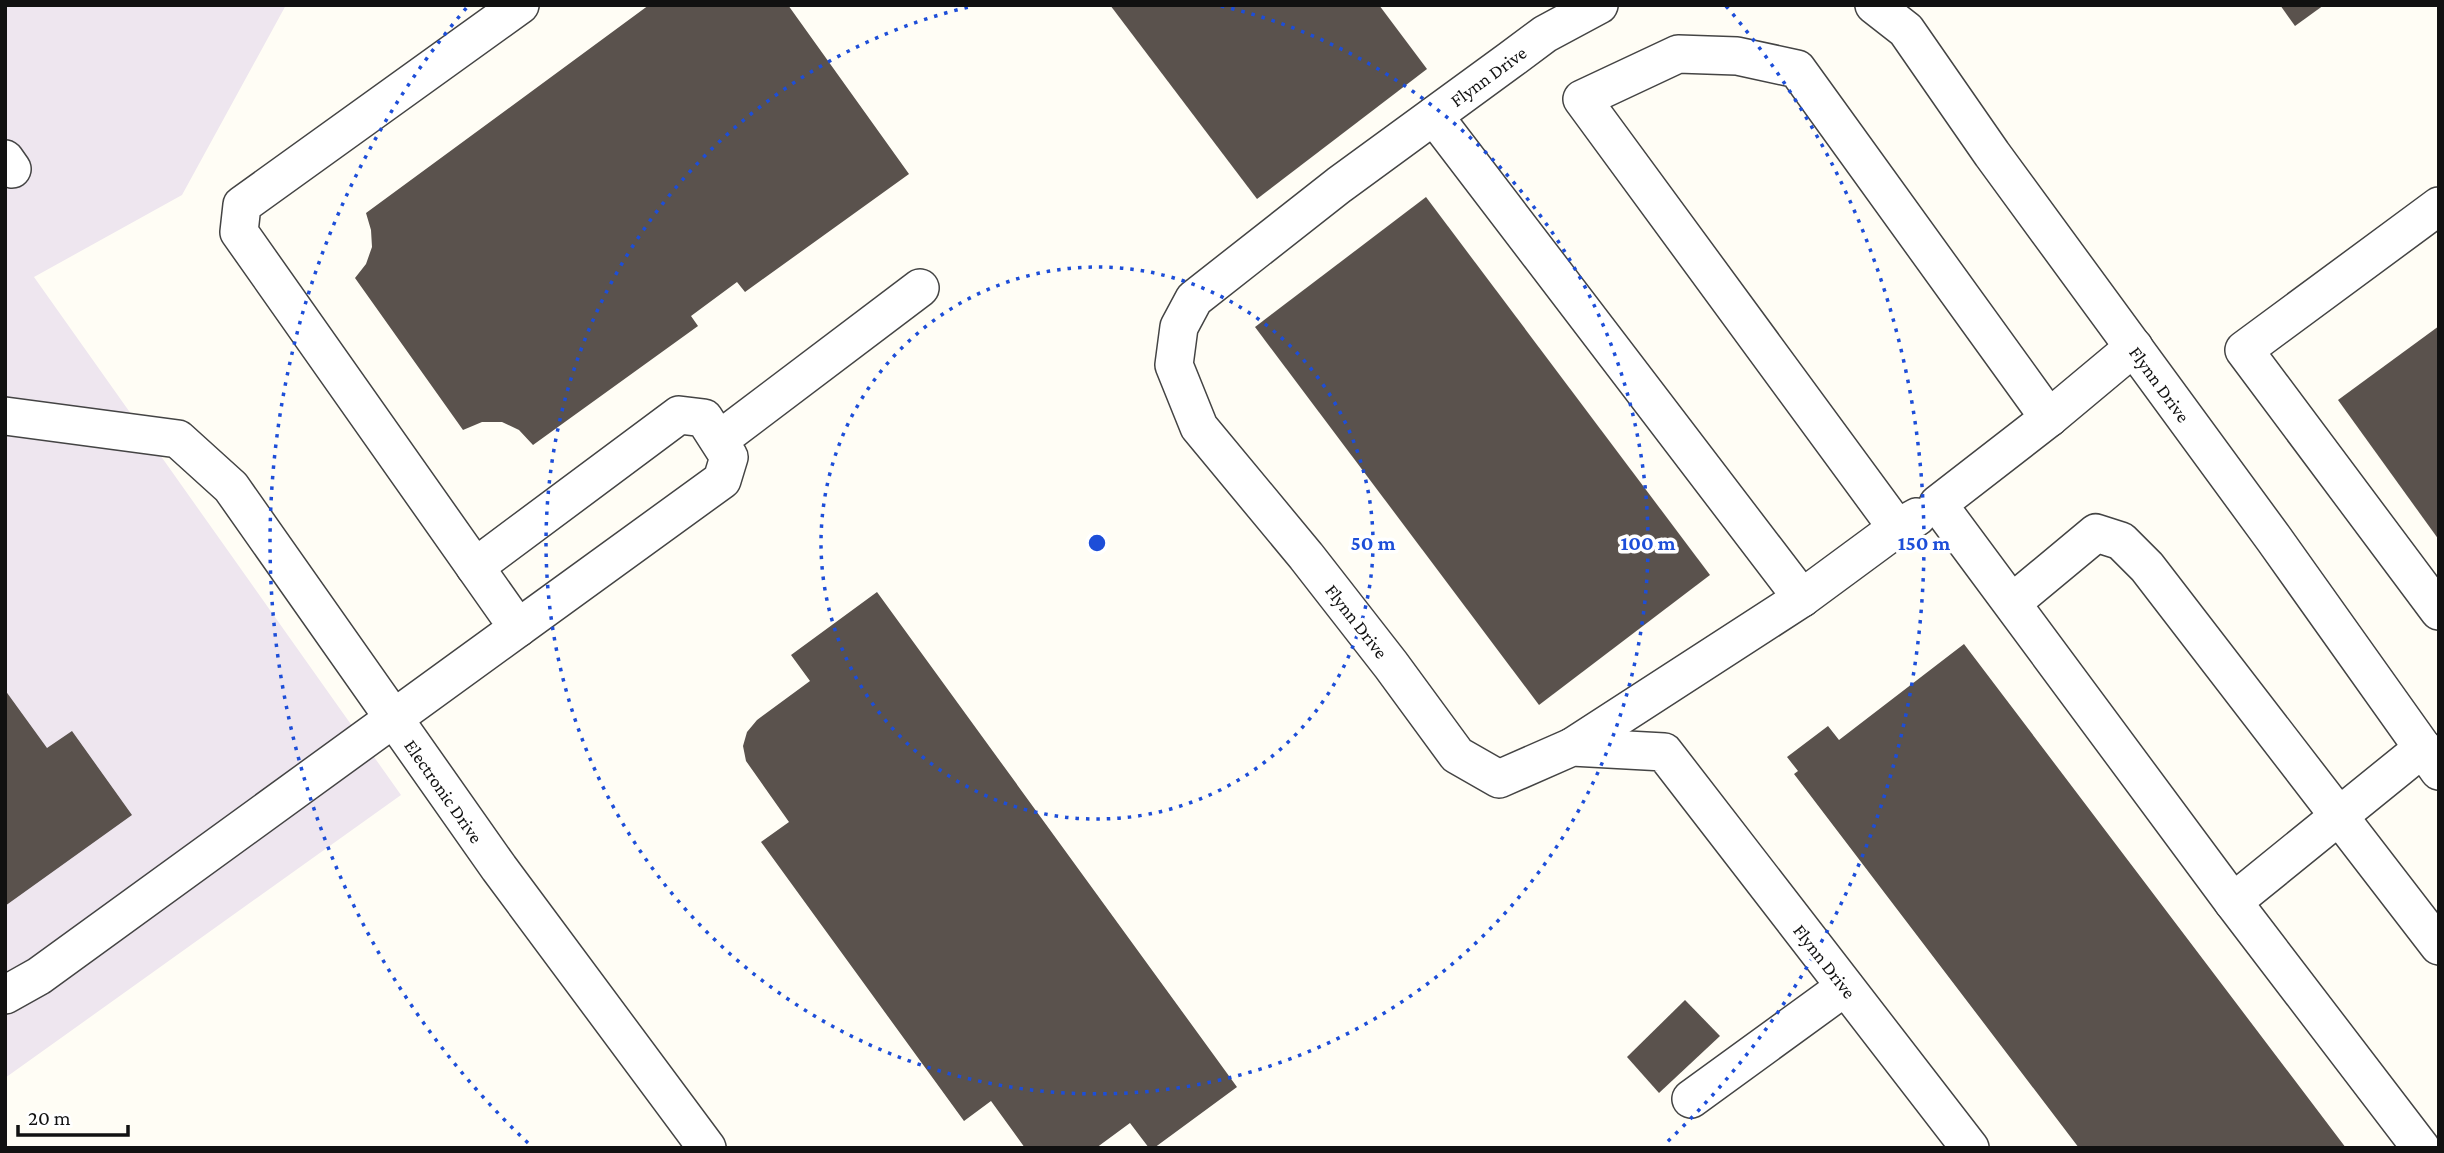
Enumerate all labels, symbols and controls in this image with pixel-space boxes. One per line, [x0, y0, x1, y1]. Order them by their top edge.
street label: Flynn Drive [1446, 42, 1530, 111]
street label: Flynn Drive [2125, 342, 2194, 426]
centre of rings [1085, 531, 1109, 555]
text: 50 m [1351, 531, 1396, 555]
text: 100 m [1620, 531, 1676, 555]
text: 150 m [1898, 531, 1951, 555]
street label: Flynn Drive [1321, 580, 1392, 663]
street label: Electronic Drive [400, 735, 487, 847]
street label: Flynn Drive [1789, 920, 1860, 1003]
scale bar [18, 1094, 128, 1138]
text: 20 m [28, 1106, 71, 1130]

